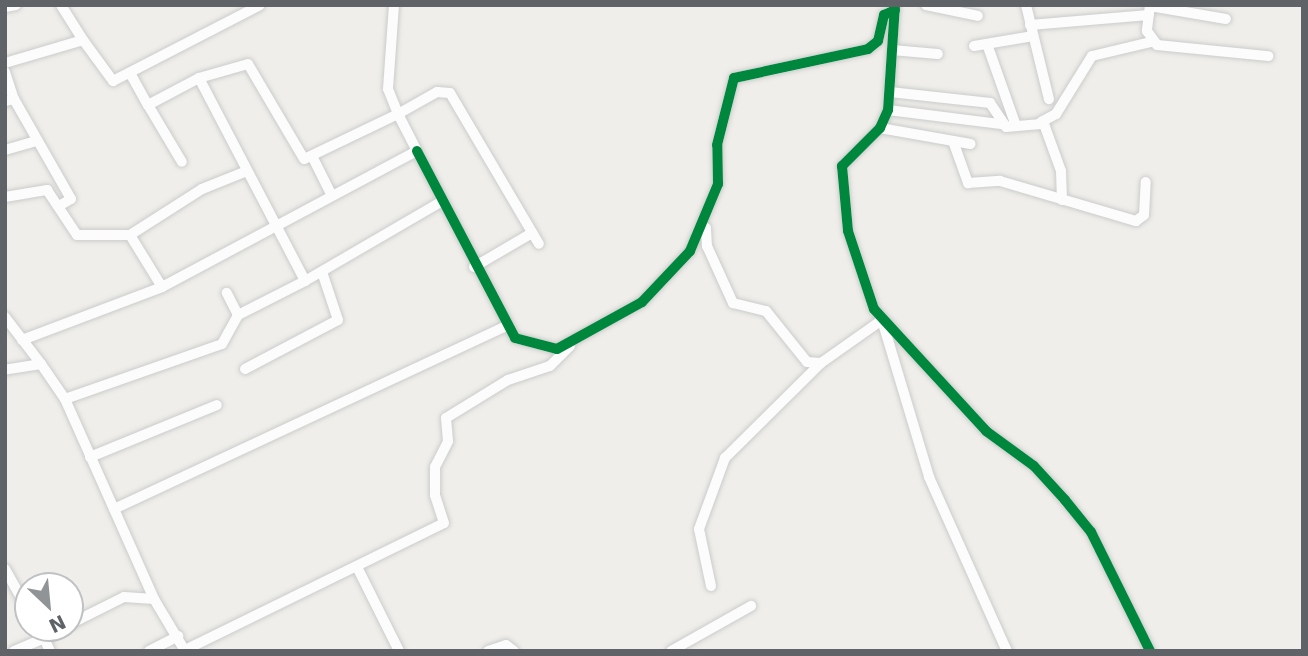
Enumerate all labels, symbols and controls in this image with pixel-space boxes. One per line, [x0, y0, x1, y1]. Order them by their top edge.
north arrow [14, 572, 84, 642]
text: N [45, 611, 69, 637]

